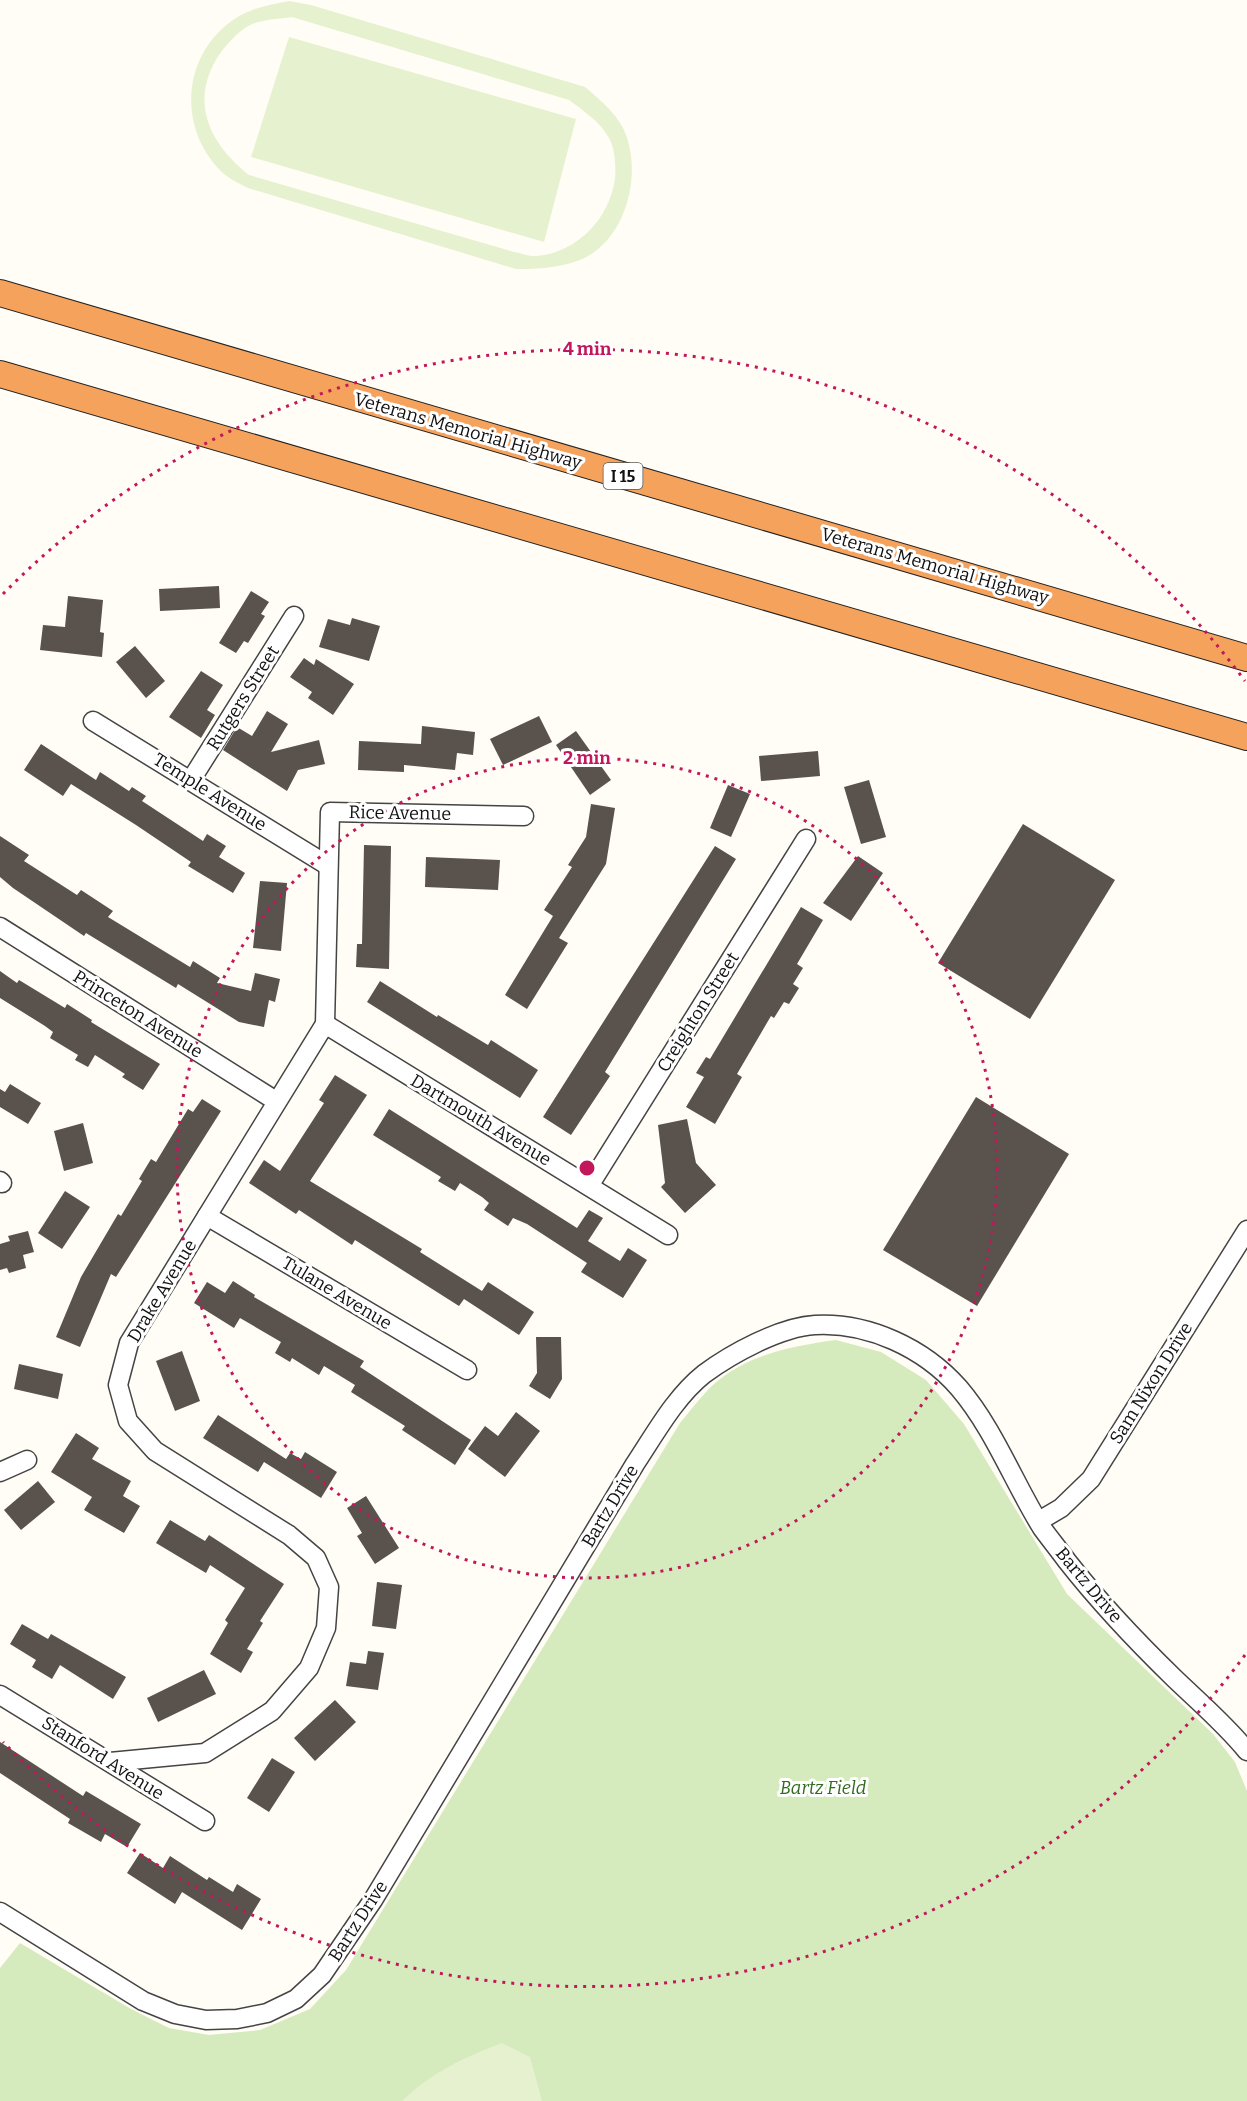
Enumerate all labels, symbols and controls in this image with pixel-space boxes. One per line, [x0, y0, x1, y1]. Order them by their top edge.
text: 4 min [563, 338, 612, 360]
street label: Veterans Memorial Highway [352, 388, 585, 474]
road number: I 15 [604, 463, 642, 489]
street label: Veterans Memorial Highway [819, 523, 1052, 609]
street label: Rutgers Street [202, 641, 284, 754]
text: 2 min [563, 747, 611, 769]
street label: Temple Avenue [149, 748, 271, 836]
street label: Rice Avenue [349, 801, 451, 825]
street label: Creighton Street [652, 948, 744, 1076]
street label: Princeton Avenue [69, 965, 207, 1063]
street label: Dartmouth Avenue [407, 1069, 555, 1171]
centre of rings [577, 1158, 597, 1178]
street label: Drake Avenue [123, 1236, 201, 1346]
street label: Tulane Avenue [278, 1252, 396, 1334]
street label: Sam Nixon Drive [1105, 1318, 1197, 1448]
street label: Bartz Drive [577, 1461, 643, 1551]
street label: Bartz Drive [1051, 1543, 1127, 1627]
street label: Stanford Avenue [38, 1712, 168, 1804]
park label: Bartz Field [780, 1777, 867, 1799]
street label: Bartz Drive [324, 1876, 392, 1966]

